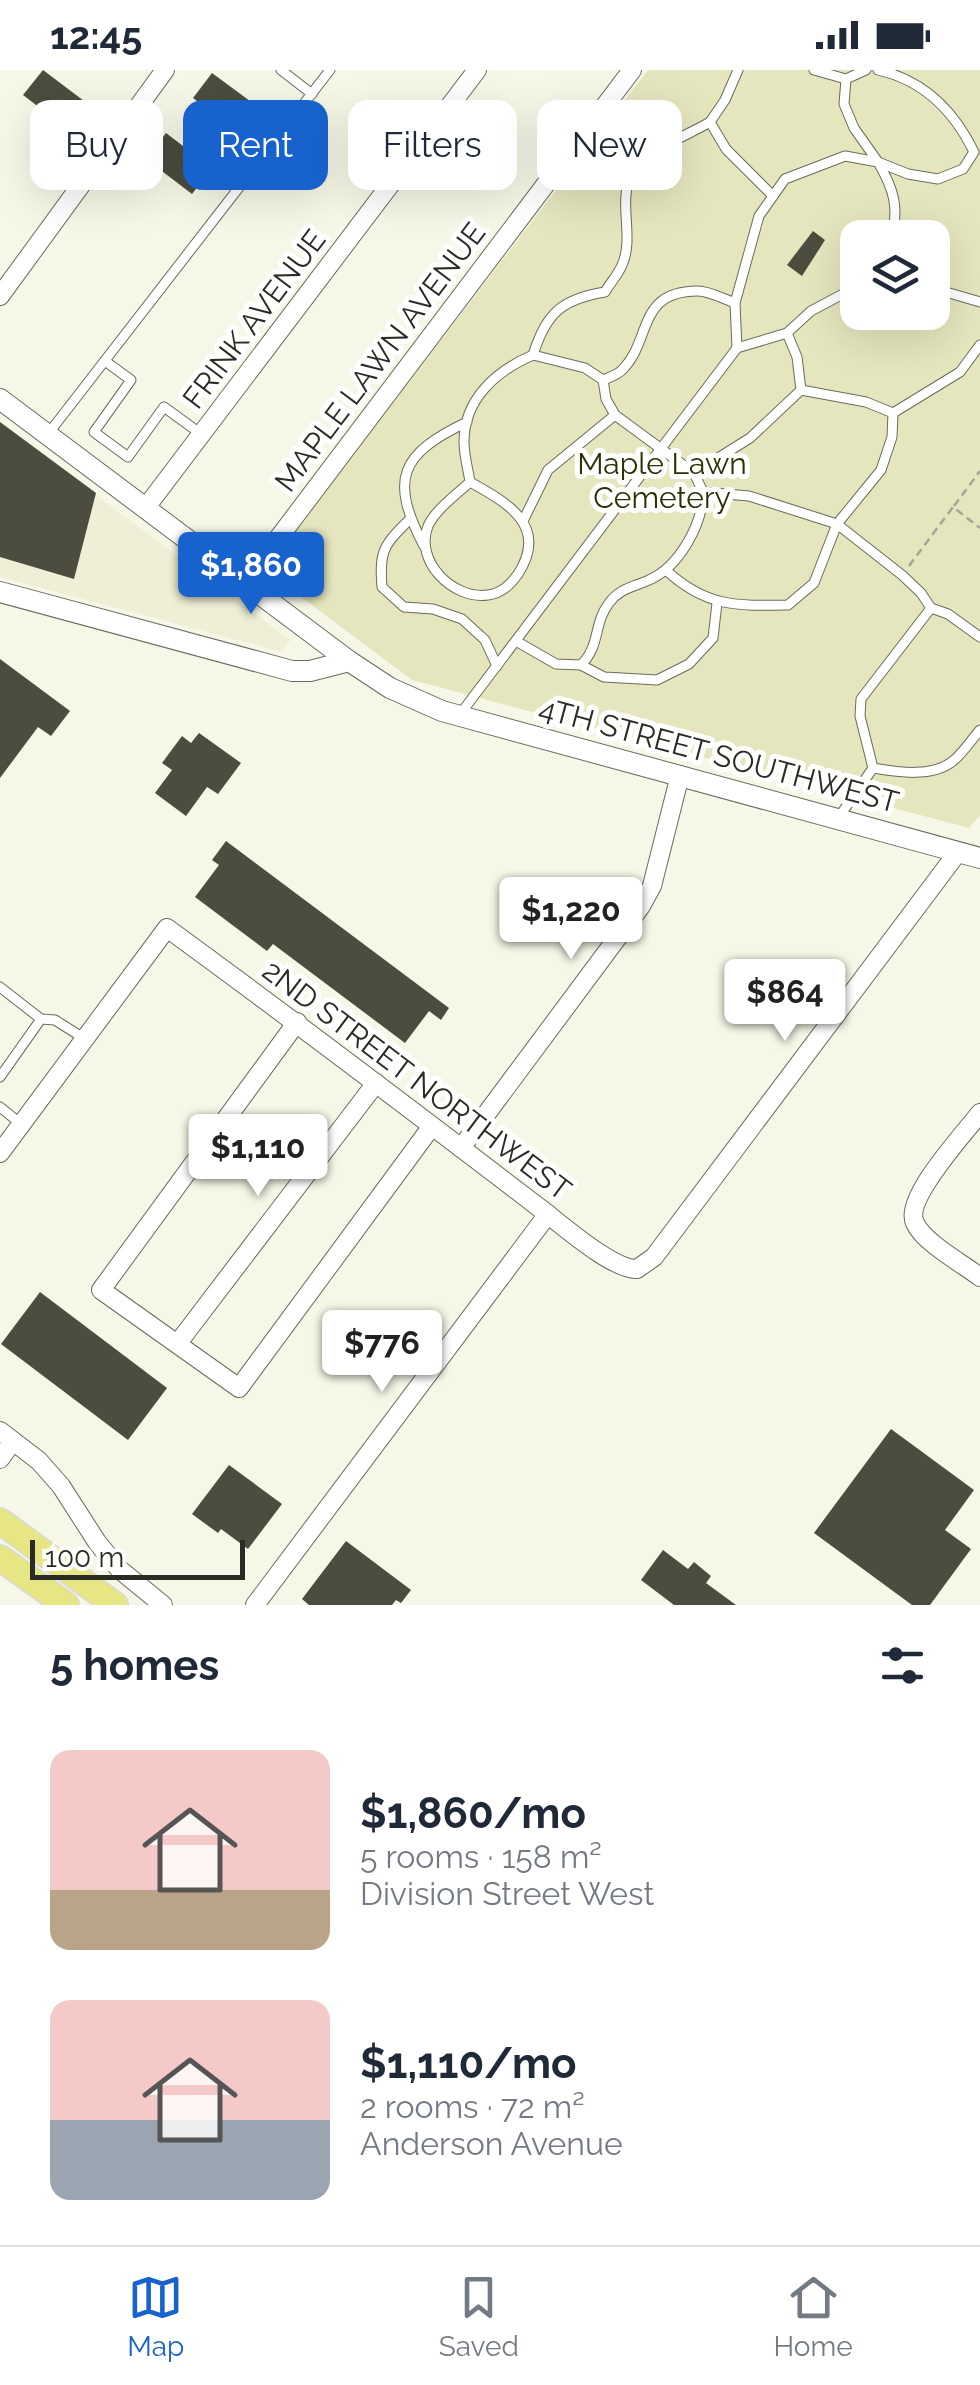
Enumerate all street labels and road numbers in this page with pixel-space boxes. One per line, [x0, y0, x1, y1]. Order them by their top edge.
street label: MAPLE LAWN AVENUE [268, 216, 492, 498]
street label: FRINK AVENUE [175, 223, 333, 415]
street label: 4TH STREET SOUTHWEST [536, 690, 902, 820]
street label: 2ND STREET NORTHWEST [256, 953, 578, 1207]

